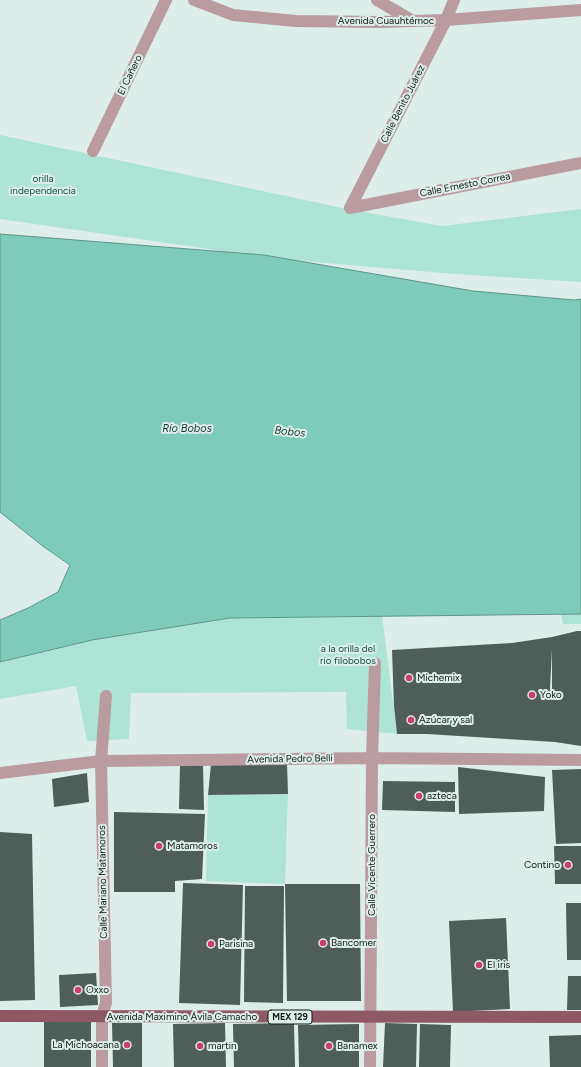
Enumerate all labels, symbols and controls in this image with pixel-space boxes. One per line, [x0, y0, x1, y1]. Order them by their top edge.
street label: Avenida Cuauhtémoc [338, 15, 434, 27]
street label: El Cañero [115, 53, 145, 97]
street label: Calle Benito Juárez [378, 63, 428, 145]
street label: Calle Ernesto Correa [419, 170, 511, 200]
park label: orilla independencia [10, 173, 76, 196]
water label: Río Bobos [162, 422, 212, 436]
water label: Bobos [274, 424, 306, 440]
park label: a la orilla del rio filobobos [320, 643, 376, 666]
place label: Michemix [417, 672, 460, 684]
marker: Michemix [404, 673, 414, 683]
place label: Yoko [540, 689, 562, 701]
marker: Yoko [527, 690, 537, 700]
place label: Azúcar y sal [419, 714, 472, 726]
marker: Azúcar y sal [406, 715, 416, 725]
street label: Avenida Pedro Belli [247, 752, 333, 766]
place label: azteca [427, 790, 457, 802]
marker: azteca [414, 791, 424, 801]
street label: Calle Vicente Guerrero [366, 814, 378, 916]
street label: Calle Mariano Matamoros [96, 825, 110, 939]
place label: Matamoros [167, 840, 218, 852]
marker: Matamoros [154, 841, 164, 851]
place label: Contino [524, 859, 560, 871]
marker: Contino [563, 860, 573, 870]
place label: Bancomer [331, 937, 376, 949]
place label: Parisina [219, 938, 253, 950]
marker: Bancomer [318, 938, 328, 948]
marker: Parisina [206, 939, 216, 949]
place label: El iris [487, 959, 510, 971]
marker: El iris [474, 960, 484, 970]
place label: Oxxo [86, 984, 109, 996]
marker: Oxxo [73, 985, 83, 995]
road number: MEX 129 [268, 1010, 312, 1024]
street label: Avenida Maximino Ávila Camacho [107, 1011, 257, 1023]
place label: La Michoacana [52, 1039, 119, 1051]
marker: La Michoacana [122, 1040, 132, 1050]
place label: martin [208, 1040, 237, 1052]
place label: Banamex [337, 1040, 378, 1052]
marker: martin [195, 1041, 205, 1051]
marker: Banamex [324, 1041, 334, 1051]

